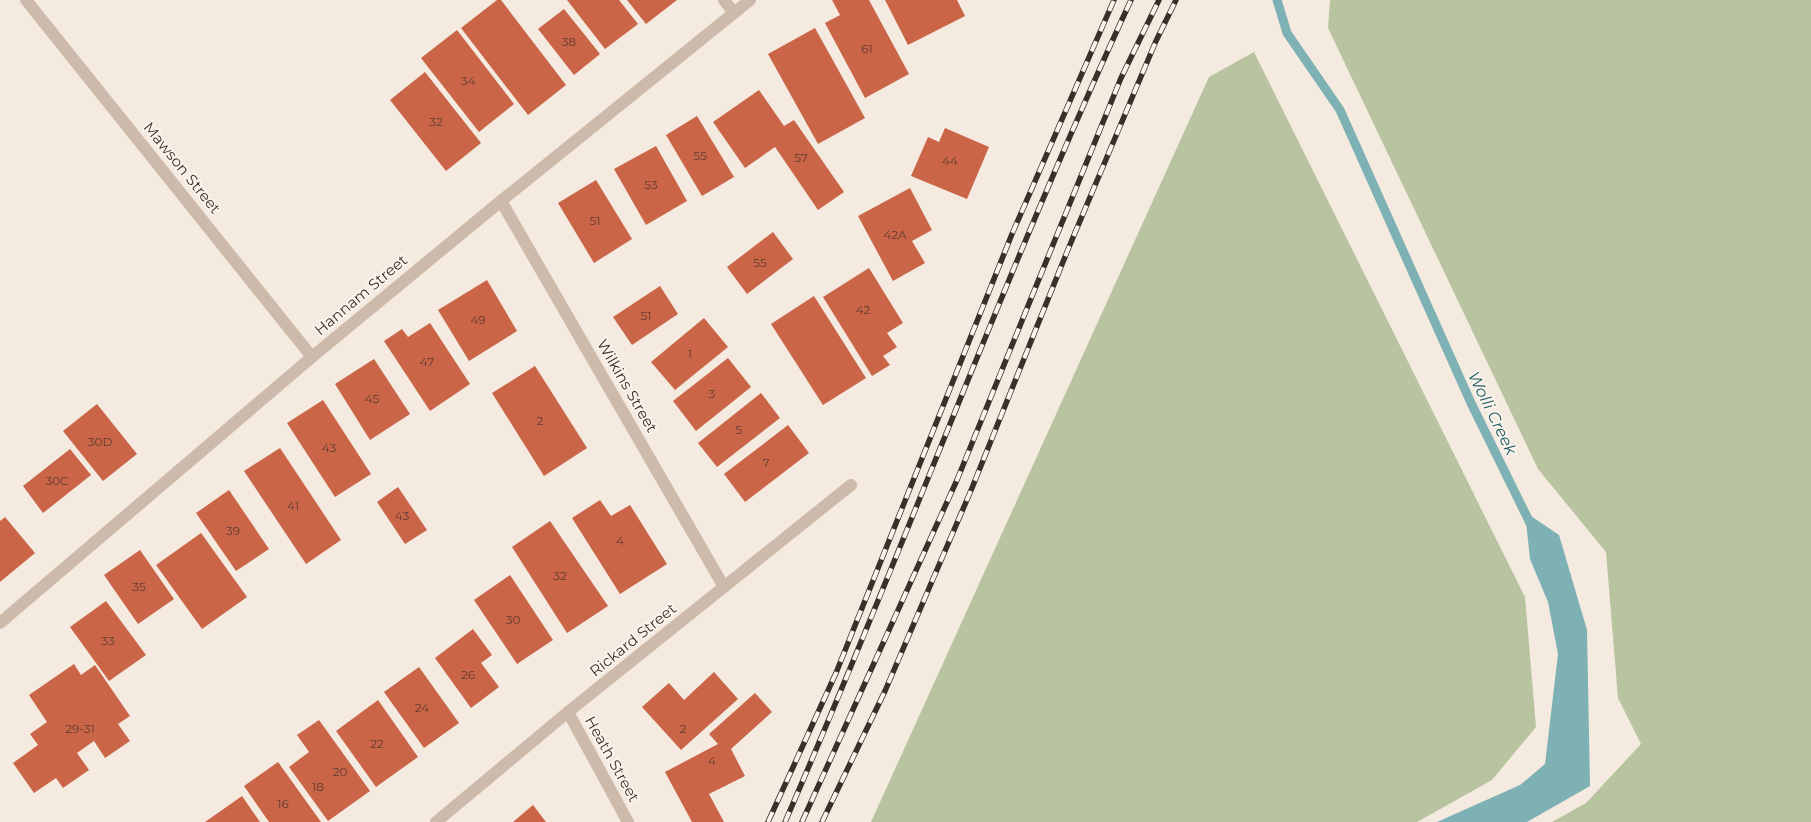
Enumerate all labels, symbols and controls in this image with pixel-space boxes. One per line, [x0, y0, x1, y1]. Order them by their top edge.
house number: 38 [562, 34, 577, 49]
house number: 61 [861, 41, 873, 56]
house number: 34 [461, 73, 475, 88]
house number: 32 [429, 114, 443, 129]
street label: Mawson Street [140, 118, 225, 217]
house number: 55 [693, 148, 707, 163]
house number: 57 [794, 150, 808, 165]
house number: 44 [942, 153, 958, 168]
house number: 53 [644, 177, 658, 192]
house number: 51 [589, 213, 601, 228]
house number: 42A [883, 227, 907, 242]
street label: Hannam Street [310, 250, 411, 339]
house number: 55 [753, 255, 767, 270]
house number: 42 [856, 302, 871, 317]
house number: 51 [640, 308, 652, 323]
house number: 49 [470, 312, 486, 327]
street label: Wilkins Street [593, 336, 662, 436]
house number: 1 [688, 346, 692, 361]
house number: 47 [420, 354, 434, 369]
water label: Wolli Creek [1464, 368, 1522, 459]
house number: 3 [709, 386, 716, 401]
house number: 45 [365, 391, 380, 406]
house number: 2 [537, 413, 544, 428]
house number: 5 [736, 422, 743, 437]
house number: 30D [88, 434, 112, 449]
house number: 43 [322, 440, 336, 455]
house number: 7 [762, 455, 770, 470]
house number: 30C [45, 473, 69, 488]
house number: 41 [287, 498, 299, 513]
house number: 43 [395, 508, 409, 523]
house number: 39 [226, 523, 240, 538]
house number: 4 [616, 533, 624, 548]
house number: 32 [553, 568, 567, 583]
house number: 35 [132, 579, 146, 594]
street label: Rickard Street [585, 599, 680, 680]
house number: 30 [506, 612, 520, 627]
house number: 33 [101, 633, 115, 648]
house number: 26 [461, 667, 475, 682]
house number: 24 [415, 700, 429, 715]
street label: Heath Street [581, 712, 644, 805]
house number: 29-31 [65, 721, 95, 736]
house number: 2 [680, 721, 687, 736]
house number: 22 [370, 736, 384, 751]
house number: 4 [708, 753, 716, 768]
house number: 20 [333, 764, 347, 779]
house number: 18 [312, 779, 324, 794]
house number: 16 [277, 796, 289, 811]

